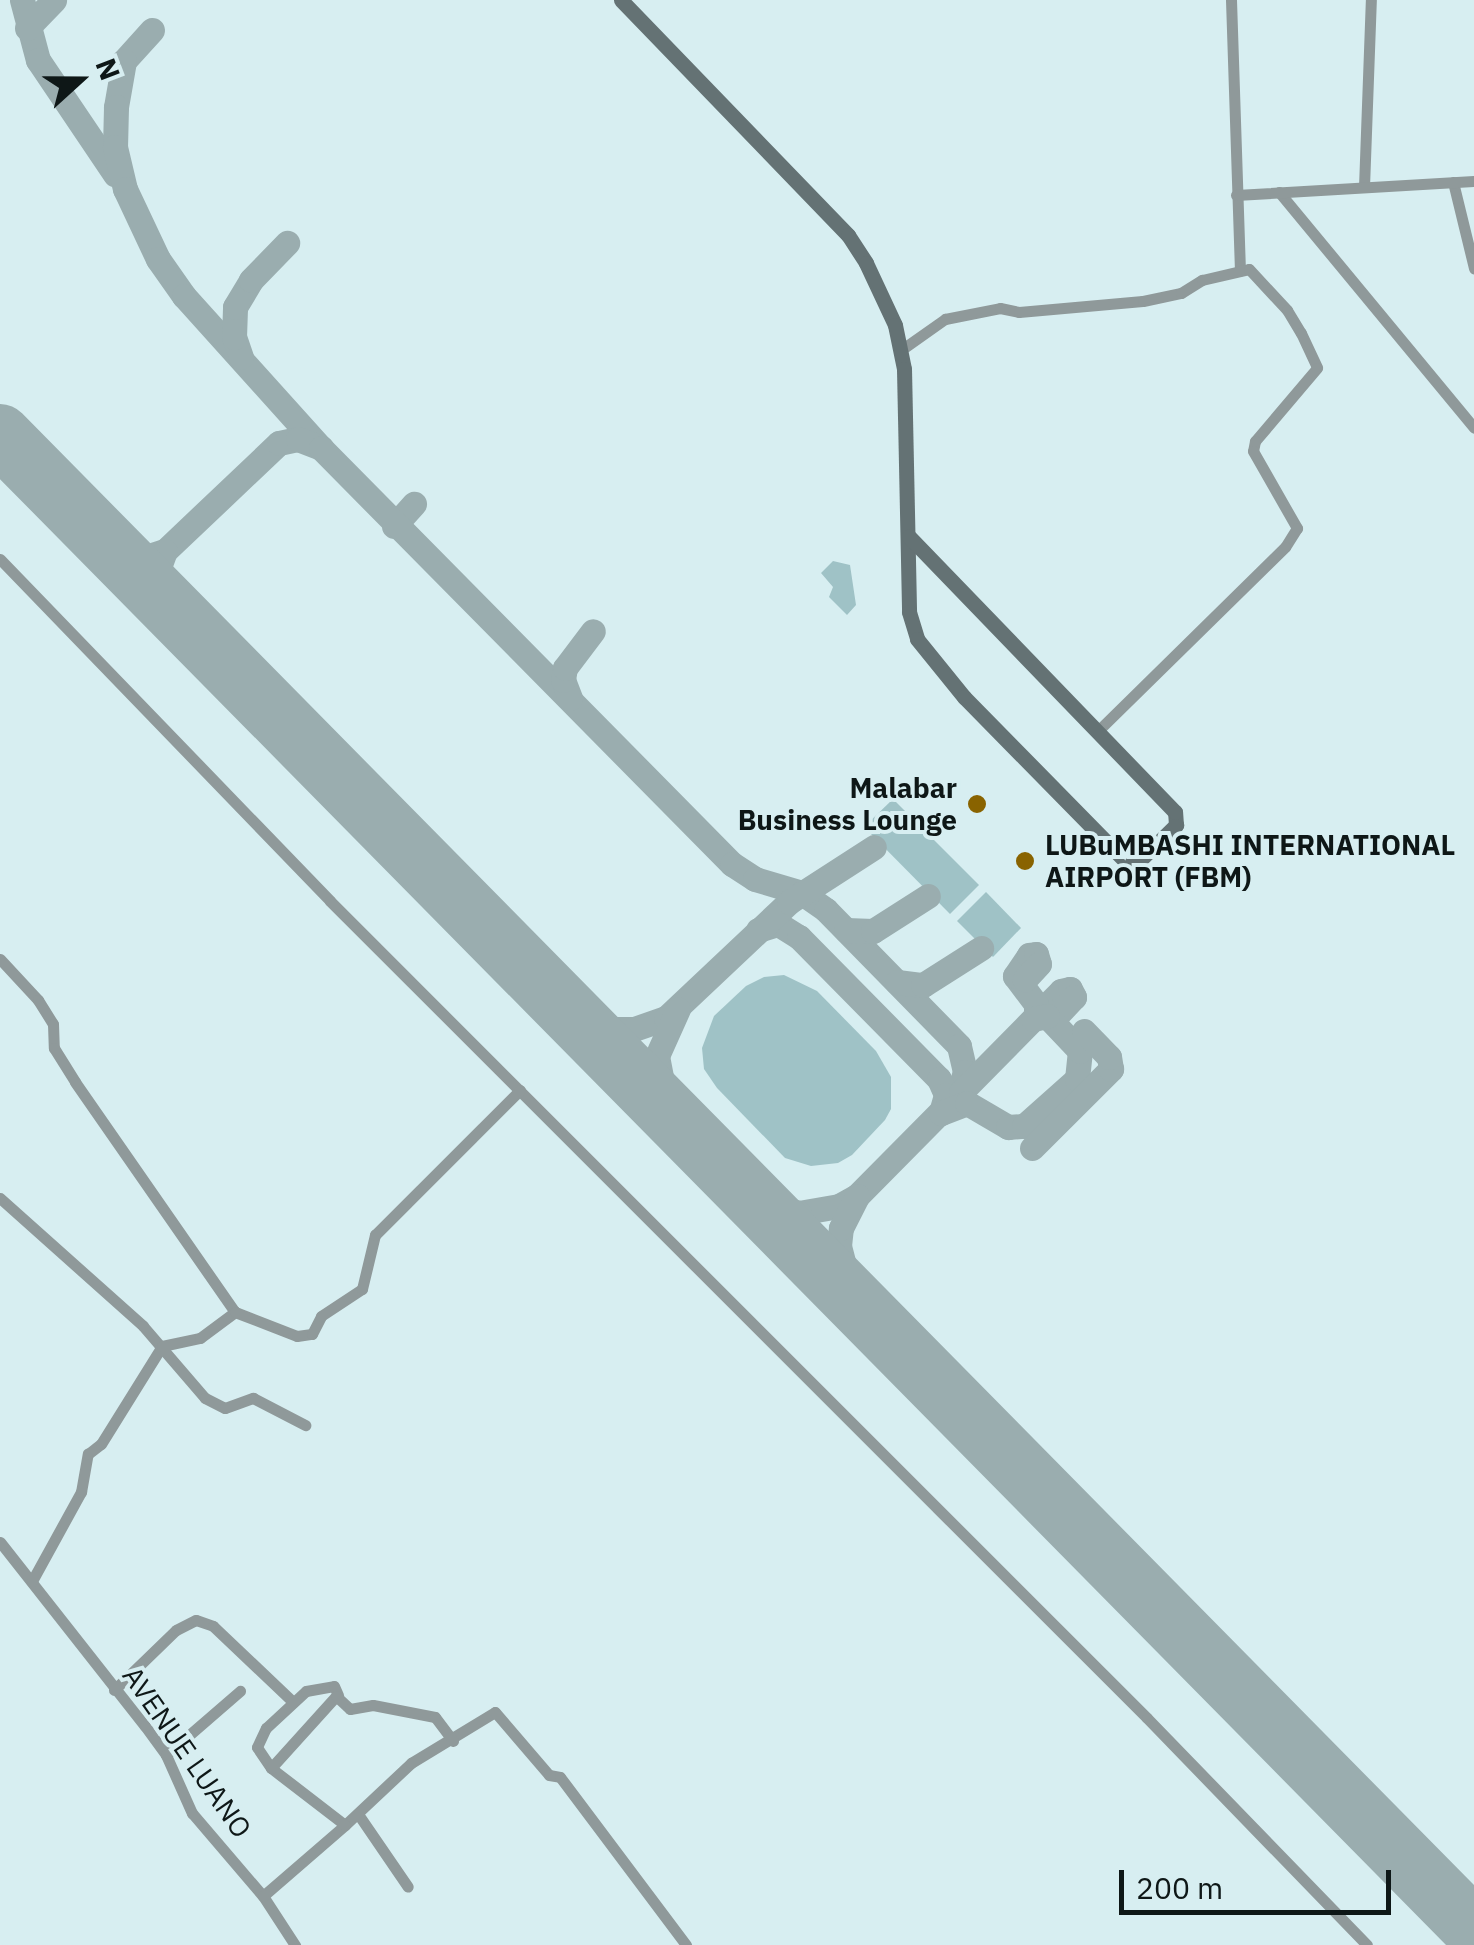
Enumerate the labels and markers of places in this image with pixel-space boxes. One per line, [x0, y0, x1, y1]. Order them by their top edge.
place label: Malabar Business Lounge [738, 771, 957, 837]
marker: Malabar Business Lounge [966, 793, 988, 815]
place label: LUBuMBASHI INTERNATIONAL AIRPORT (FBM) [1045, 828, 1455, 894]
marker: LUBuMBASHI INTERNATIONAL AIRPORT (FBM) [1014, 850, 1036, 872]

